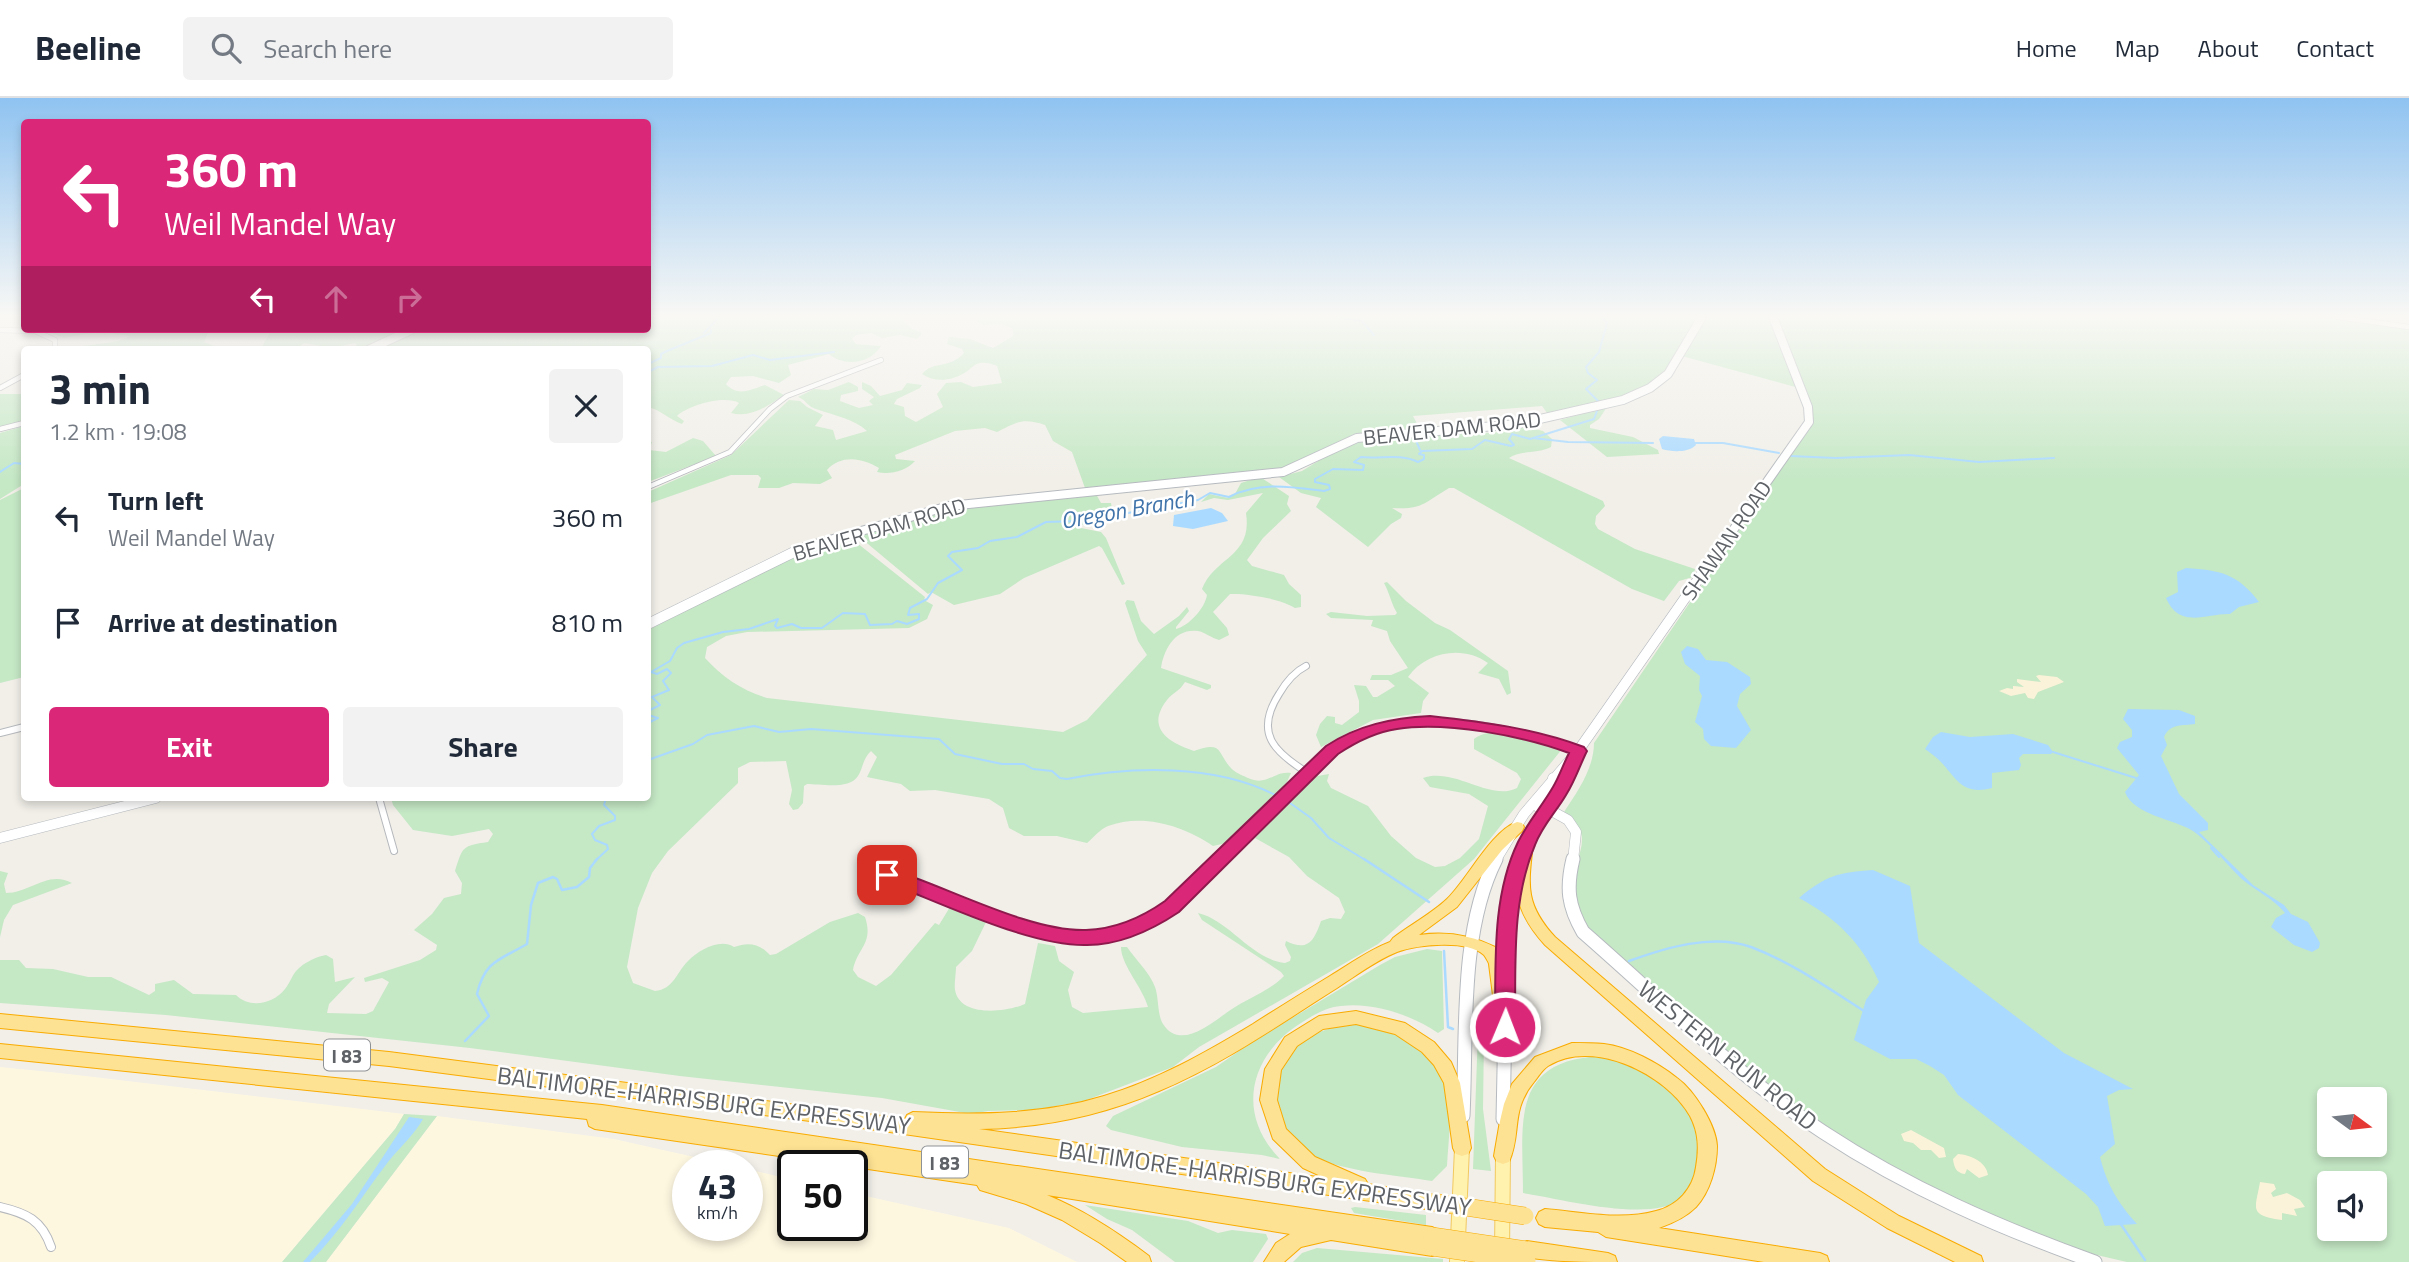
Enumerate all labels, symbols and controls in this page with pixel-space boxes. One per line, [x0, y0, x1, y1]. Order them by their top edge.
search box [183, 17, 673, 80]
text: Beeline [35, 23, 141, 73]
icon: search [207, 29, 245, 67]
text: Search here [263, 29, 392, 68]
text: Home [2016, 30, 2077, 66]
text: Map [2115, 30, 2160, 66]
text: About [2198, 30, 2258, 66]
text: Contact [2296, 30, 2374, 66]
text: 360 m [164, 131, 298, 206]
icon: left [49, 147, 140, 238]
text: Weil Mandel Way [164, 199, 396, 247]
icon: left [244, 280, 282, 318]
icon: ahead [317, 280, 355, 318]
icon: right [390, 280, 428, 318]
text: 3 min [49, 356, 151, 420]
button: close [549, 369, 623, 443]
street label: BEAVER DAM ROAD [1362, 403, 1542, 453]
text: 1.2 km · 19:08 [49, 414, 187, 449]
street label: SHAWAN ROAD [1673, 474, 1779, 606]
water label: Oregon Branch [1058, 480, 1197, 538]
text: Turn left [108, 481, 203, 520]
street label: BEAVER DAM ROAD [789, 489, 969, 569]
text: 360 m [552, 498, 623, 537]
icon: left [49, 499, 87, 537]
text: Weil Mandel Way [108, 520, 275, 555]
text: Arrive at destination [108, 603, 338, 642]
text: 810 m [552, 603, 623, 642]
icon: arrive [49, 604, 87, 642]
button: Exit [49, 707, 329, 787]
button: Share [343, 707, 623, 787]
pin [857, 845, 917, 905]
icon: arrive [868, 856, 906, 894]
street label: WESTERN RUN ROAD [1631, 971, 1825, 1139]
position arrow [1468, 990, 1542, 1064]
road number: I 83 [324, 1040, 370, 1071]
street label: BALTIMORE-HARRISBURG EXPRESSWAY [495, 1057, 913, 1143]
north arrow [2317, 1087, 2387, 1157]
map controls [2317, 1087, 2387, 1241]
street label: BALTIMORE-HARRISBURG EXPRESSWAY [1056, 1131, 1474, 1225]
road number: I 83 [922, 1146, 968, 1178]
speed limit sign: 50 [777, 1150, 868, 1241]
text: 43 [698, 1159, 737, 1213]
button: sound [2317, 1171, 2387, 1241]
text: km/h [697, 1199, 738, 1226]

